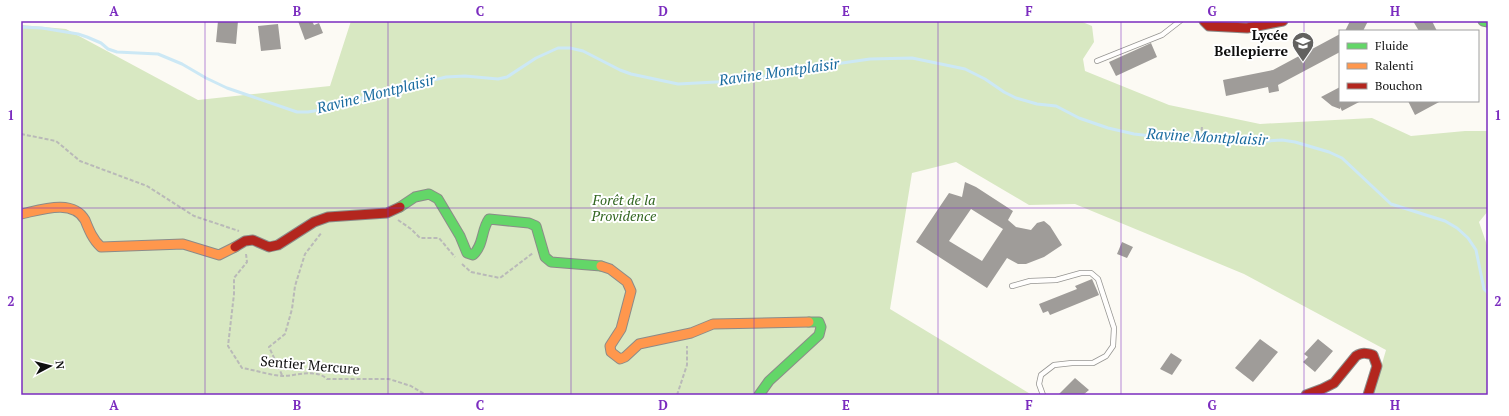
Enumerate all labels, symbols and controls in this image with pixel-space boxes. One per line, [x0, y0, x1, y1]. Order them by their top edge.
text: A [109, 2, 119, 20]
text: B [293, 2, 301, 20]
text: C [476, 2, 484, 20]
text: D [658, 2, 668, 20]
text: E [842, 2, 850, 20]
text: F [1025, 2, 1033, 20]
text: G [1207, 2, 1217, 20]
text: H [1390, 2, 1400, 20]
place label: Lycée Bellepierre [1214, 25, 1288, 60]
school or university icon: Lycée Bellepierre [1290, 30, 1316, 63]
legend [1339, 30, 1479, 102]
text: Fluide [1375, 38, 1408, 53]
water label: Ravine Montplaisir [716, 52, 842, 89]
text: Ralenti [1375, 58, 1414, 73]
water label: Ravine Montplaisir [314, 68, 438, 118]
text: Bouchon [1375, 78, 1422, 93]
text: 1 [7, 106, 15, 124]
text: 1 [1494, 106, 1502, 124]
water label: Ravine Montplaisir [1145, 123, 1269, 149]
park label: Forêt de la Providence [591, 190, 657, 225]
text: 2 [7, 292, 15, 310]
text: 2 [1494, 292, 1502, 310]
north arrow [30, 346, 70, 386]
street label: Sentier Mercure [260, 351, 360, 378]
text: N [52, 360, 67, 370]
text: A [109, 396, 119, 414]
text: B [293, 396, 301, 414]
text: C [476, 396, 484, 414]
text: D [658, 396, 668, 414]
text: E [842, 396, 850, 414]
text: F [1025, 396, 1033, 414]
text: G [1207, 396, 1217, 414]
text: H [1390, 396, 1400, 414]

